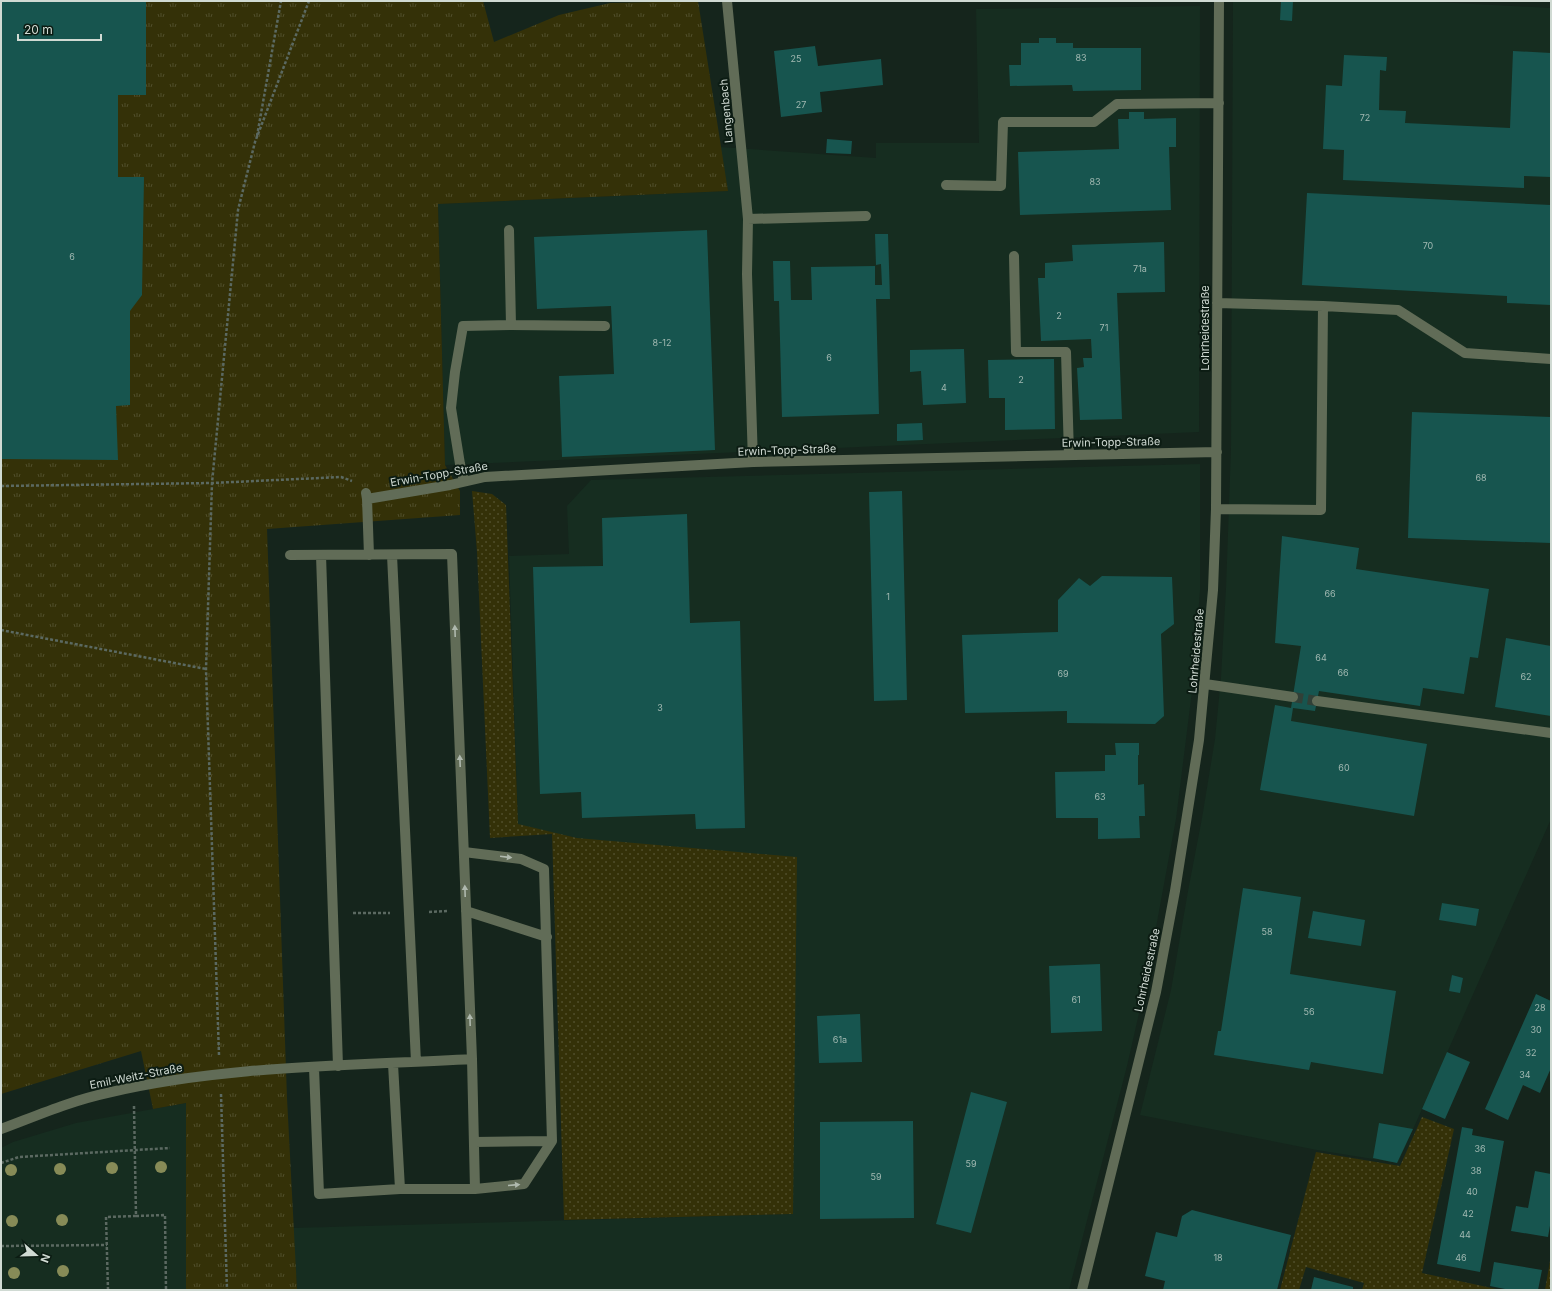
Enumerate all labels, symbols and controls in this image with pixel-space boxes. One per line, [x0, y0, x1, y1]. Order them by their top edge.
scale bar [18, 16, 101, 42]
text: 20 m [24, 22, 53, 37]
house number: 83 [1075, 52, 1087, 63]
house number: 25 [791, 53, 801, 64]
street label: Langenbach [716, 78, 736, 144]
house number: 27 [796, 99, 806, 110]
house number: 72 [1360, 112, 1370, 123]
house number: 83 [1089, 176, 1101, 187]
house number: 70 [1423, 240, 1434, 251]
house number: 6 [69, 251, 75, 262]
house number: 71a [1133, 263, 1147, 274]
street label: Lohrheidestraße [1198, 285, 1212, 371]
house number: 2 [1056, 310, 1062, 321]
house number: 71 [1100, 322, 1108, 333]
house number: 8-12 [653, 337, 671, 348]
house number: 6 [826, 352, 832, 363]
house number: 2 [1018, 374, 1024, 385]
house number: 4 [941, 382, 947, 393]
street label: Erwin-Topp-Straße [1061, 434, 1161, 450]
street label: Erwin-Topp-Straße [737, 441, 837, 459]
street label: Erwin-Topp-Straße [389, 459, 489, 489]
house number: 68 [1475, 472, 1487, 483]
house number: 66 [1324, 588, 1336, 599]
house number: 1 [886, 591, 890, 602]
street label: Lohrheidestraße [1185, 608, 1207, 694]
one-way arrow [452, 624, 458, 637]
house number: 64 [1315, 652, 1327, 663]
house number: 66 [1337, 667, 1349, 678]
house number: 69 [1057, 668, 1069, 679]
house number: 62 [1520, 671, 1532, 682]
house number: 3 [657, 702, 663, 713]
one-way arrow [457, 754, 463, 767]
house number: 60 [1338, 762, 1350, 773]
house number: 63 [1094, 791, 1106, 802]
one-way arrow [500, 854, 513, 860]
one-way arrow [462, 885, 469, 897]
house number: 58 [1261, 926, 1273, 937]
street label: Lohrheidestraße [1131, 927, 1163, 1013]
house number: 61 [1071, 994, 1081, 1005]
house number: 28 [1534, 1002, 1546, 1013]
house number: 56 [1303, 1006, 1315, 1017]
one-way arrow [467, 1014, 474, 1026]
house number: 30 [1530, 1024, 1542, 1035]
house number: 61a [833, 1034, 847, 1045]
house number: 32 [1525, 1047, 1537, 1058]
street label: Emil-Weitz-Straße [88, 1060, 184, 1092]
house number: 34 [1519, 1069, 1531, 1080]
house number: 36 [1474, 1143, 1486, 1154]
house number: 59 [965, 1158, 977, 1169]
house number: 38 [1470, 1165, 1482, 1176]
house number: 59 [870, 1171, 882, 1182]
one-way arrow [507, 1182, 520, 1188]
house number: 40 [1466, 1186, 1478, 1197]
house number: 42 [1462, 1208, 1474, 1219]
house number: 44 [1459, 1229, 1471, 1240]
north arrow [16, 1235, 56, 1275]
text: N [37, 1252, 53, 1265]
house number: 18 [1213, 1252, 1223, 1263]
house number: 46 [1455, 1252, 1467, 1263]

